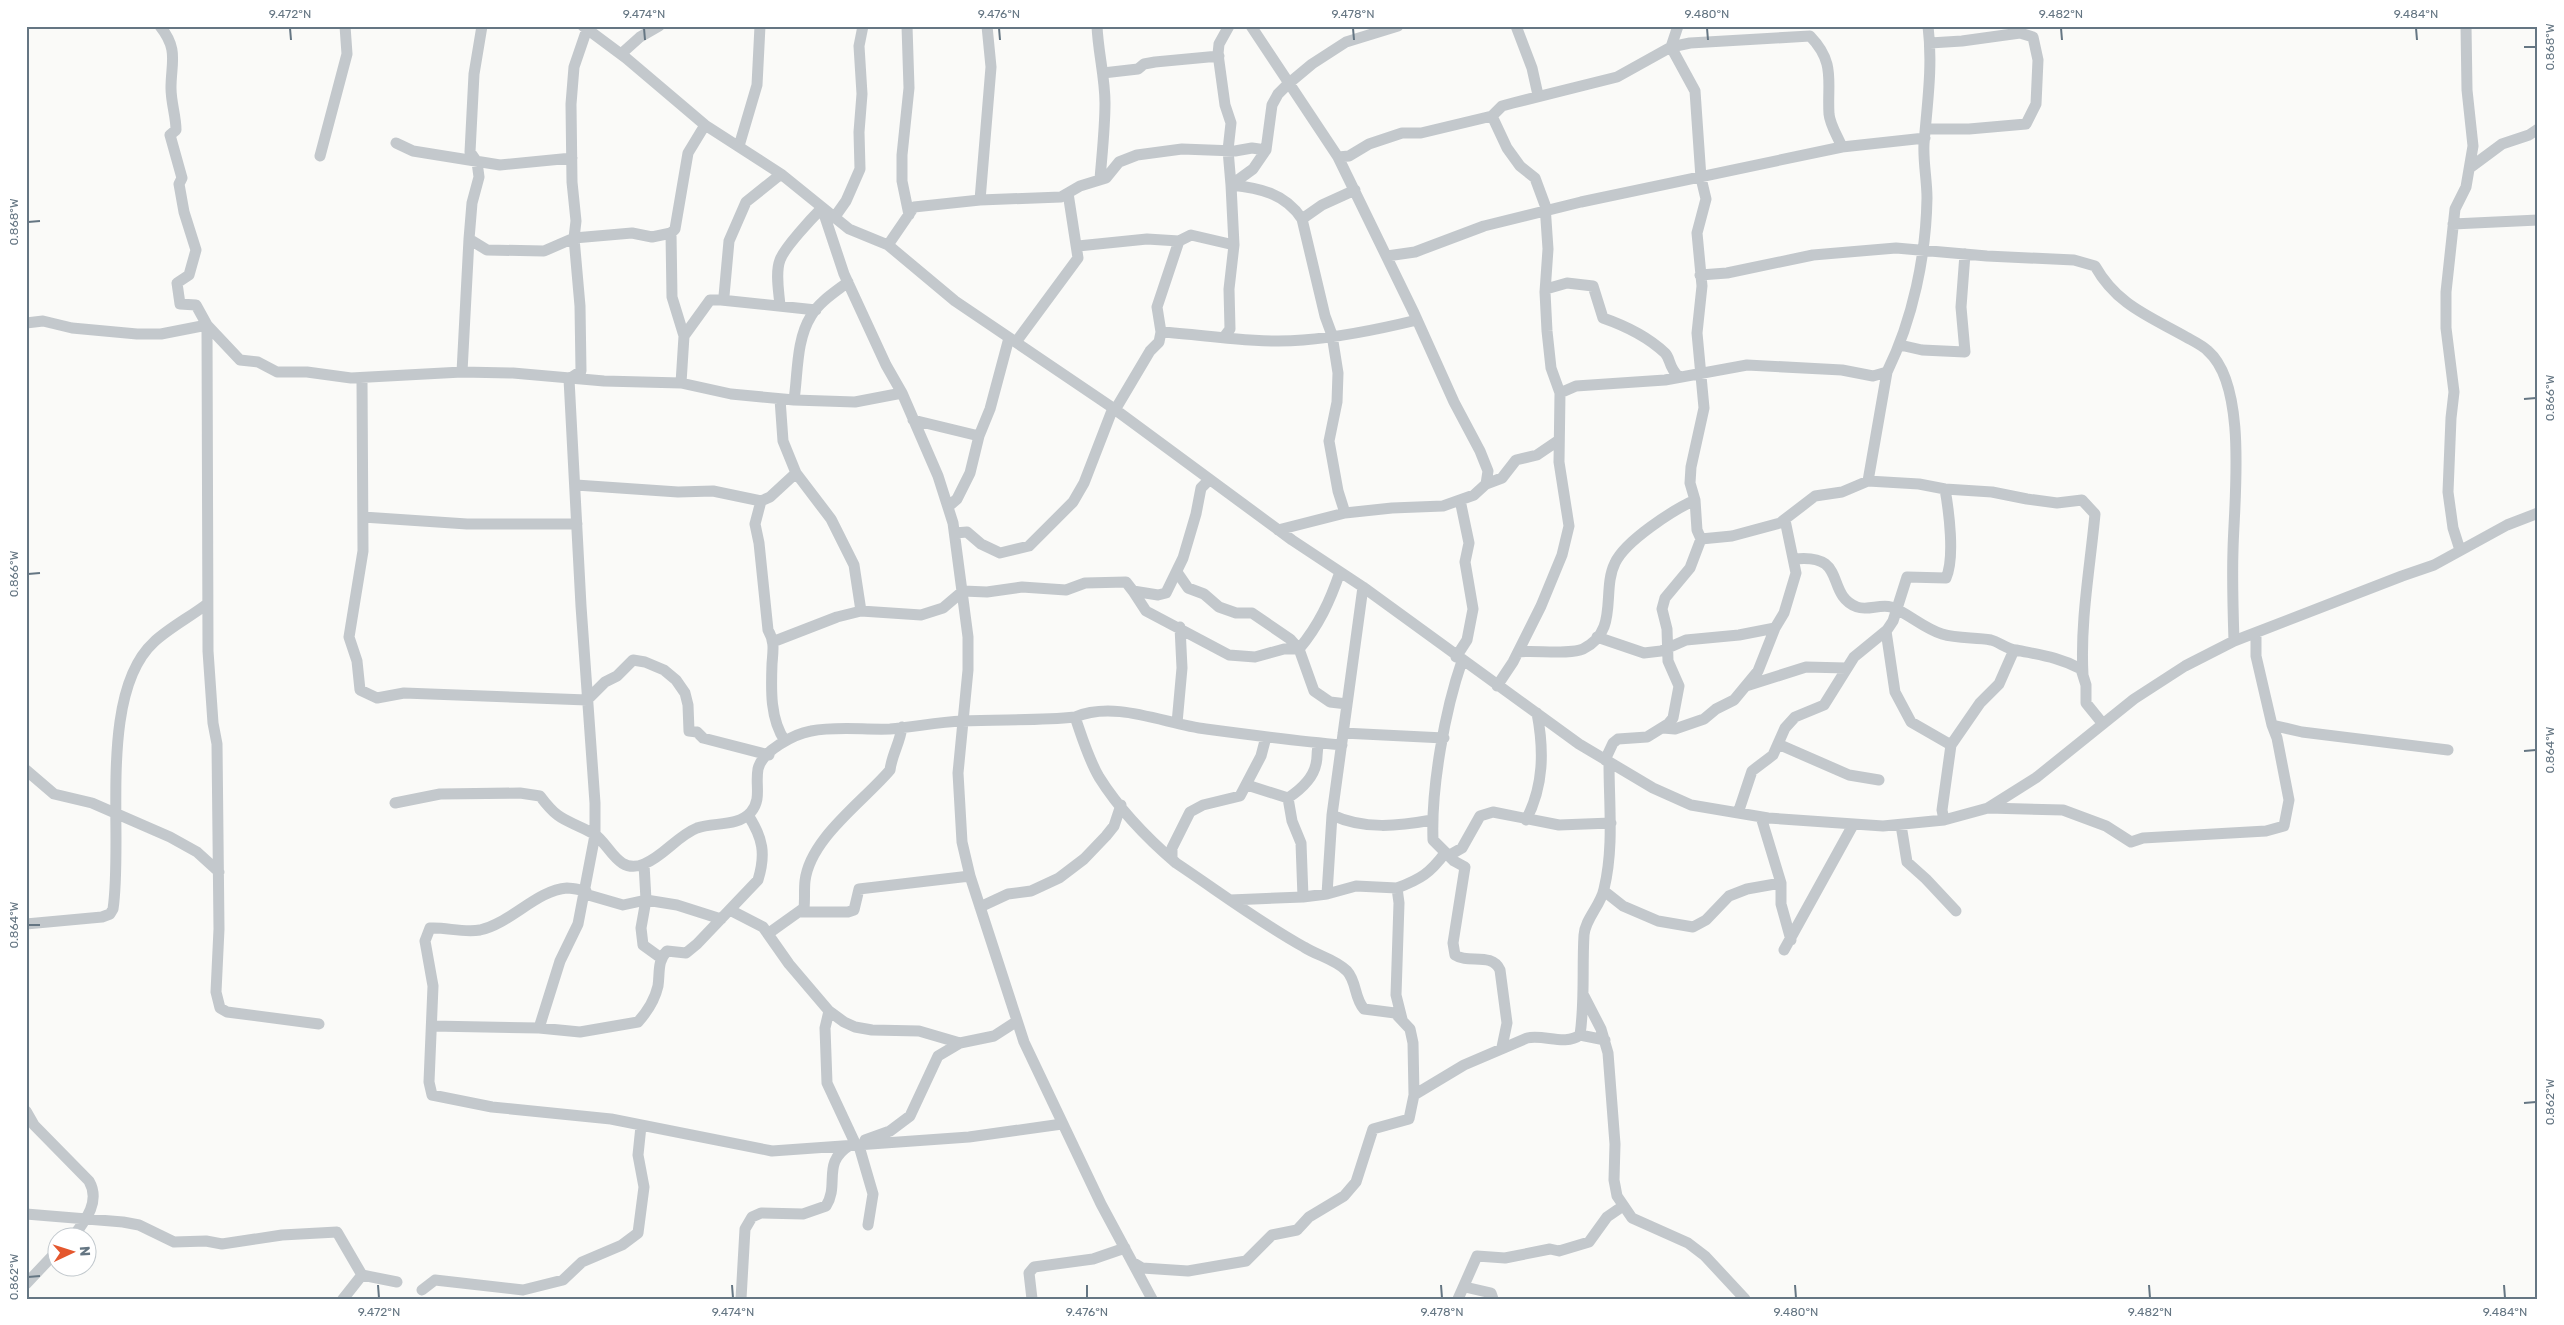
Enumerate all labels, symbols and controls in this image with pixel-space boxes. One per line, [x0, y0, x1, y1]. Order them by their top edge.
text: 9.472°N [269, 7, 311, 21]
text: 9.474°N [623, 7, 665, 21]
text: 9.476°N [978, 7, 1020, 21]
text: 9.478°N [1331, 7, 1375, 21]
text: 9.480°N [1685, 7, 1729, 21]
text: 9.482°N [2039, 7, 2083, 21]
text: 9.484°N [2394, 7, 2438, 21]
text: 0.868°W [2543, 23, 2557, 71]
text: 0.868°W [7, 198, 21, 246]
text: 0.866°W [2543, 374, 2557, 421]
text: 0.866°W [7, 550, 21, 597]
text: 0.864°W [2543, 726, 2557, 773]
text: 0.864°W [7, 901, 21, 948]
text: 0.862°W [2543, 1078, 2557, 1125]
north arrow [48, 1228, 98, 1278]
text: N [76, 1246, 93, 1257]
text: 0.862°W [7, 1253, 21, 1300]
text: 9.472°N [358, 1305, 400, 1319]
text: 9.474°N [712, 1305, 754, 1319]
text: 9.476°N [1066, 1305, 1108, 1319]
text: 9.478°N [1420, 1305, 1464, 1319]
text: 9.480°N [1774, 1305, 1818, 1319]
text: 9.482°N [2128, 1305, 2172, 1319]
text: 9.484°N [2483, 1305, 2527, 1319]

